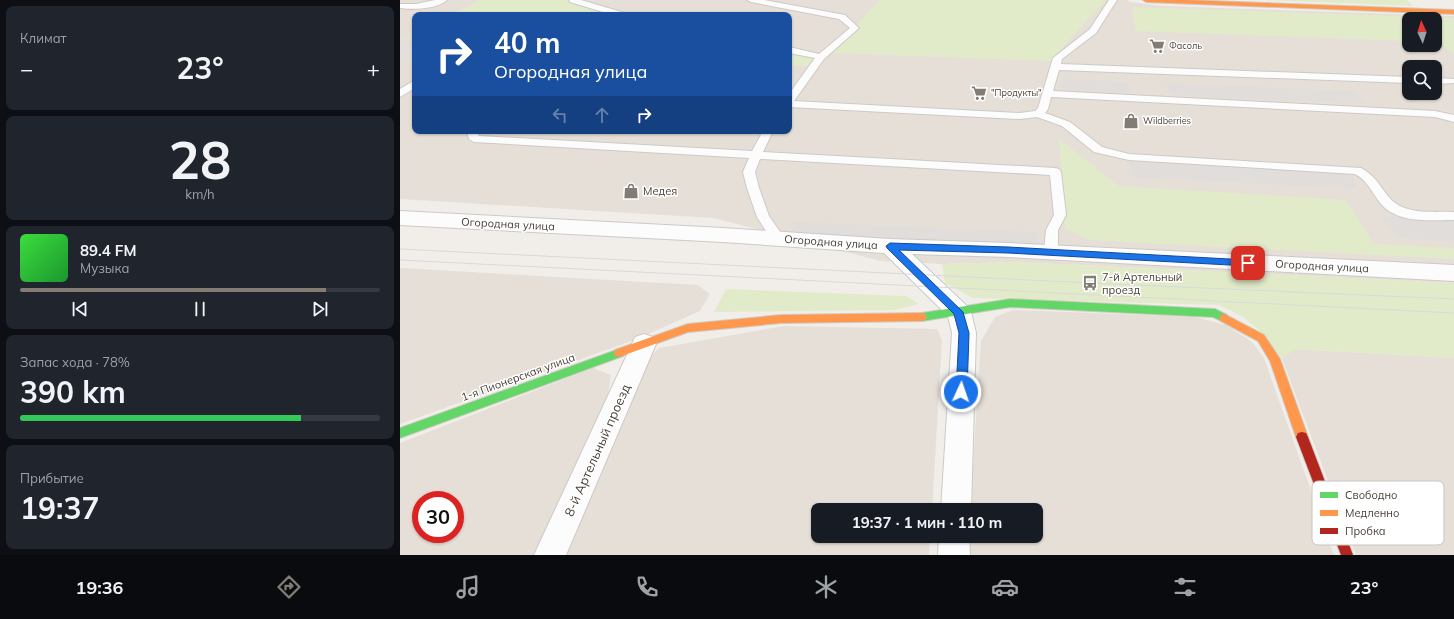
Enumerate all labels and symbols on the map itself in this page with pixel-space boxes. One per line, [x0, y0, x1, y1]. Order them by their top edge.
north arrow [1402, 12, 1442, 52]
supermarket icon: Фасоль [1148, 37, 1166, 55]
place label: Фасоль [1169, 40, 1202, 51]
supermarket icon: "Продукты" [970, 84, 988, 102]
place label: "Продукты" [991, 87, 1042, 99]
shop icon: Wildberries [1122, 112, 1140, 130]
place label: Wildberries [1143, 115, 1191, 126]
shop icon: Медея [622, 182, 640, 200]
place label: Медея [643, 184, 677, 198]
street label: Огородная улица [461, 215, 555, 233]
street label: Огородная улица [784, 232, 878, 252]
pin [1231, 246, 1265, 280]
street label: Огородная улица [1275, 257, 1369, 275]
place label: 7-й Артельный проезд [1102, 270, 1182, 297]
bus stop icon: 7-й Артельный проезд [1081, 274, 1099, 292]
street label: 1-я Пионерская улица [459, 350, 577, 404]
position arrow [940, 371, 982, 413]
street label: 8-й Артельный проезд [561, 381, 634, 519]
legend [1312, 481, 1444, 545]
text: Свободно [1345, 488, 1398, 502]
speed limit sign: 30 [412, 491, 464, 543]
text: Медленно [1345, 506, 1399, 520]
text: Пробка [1345, 524, 1386, 538]

